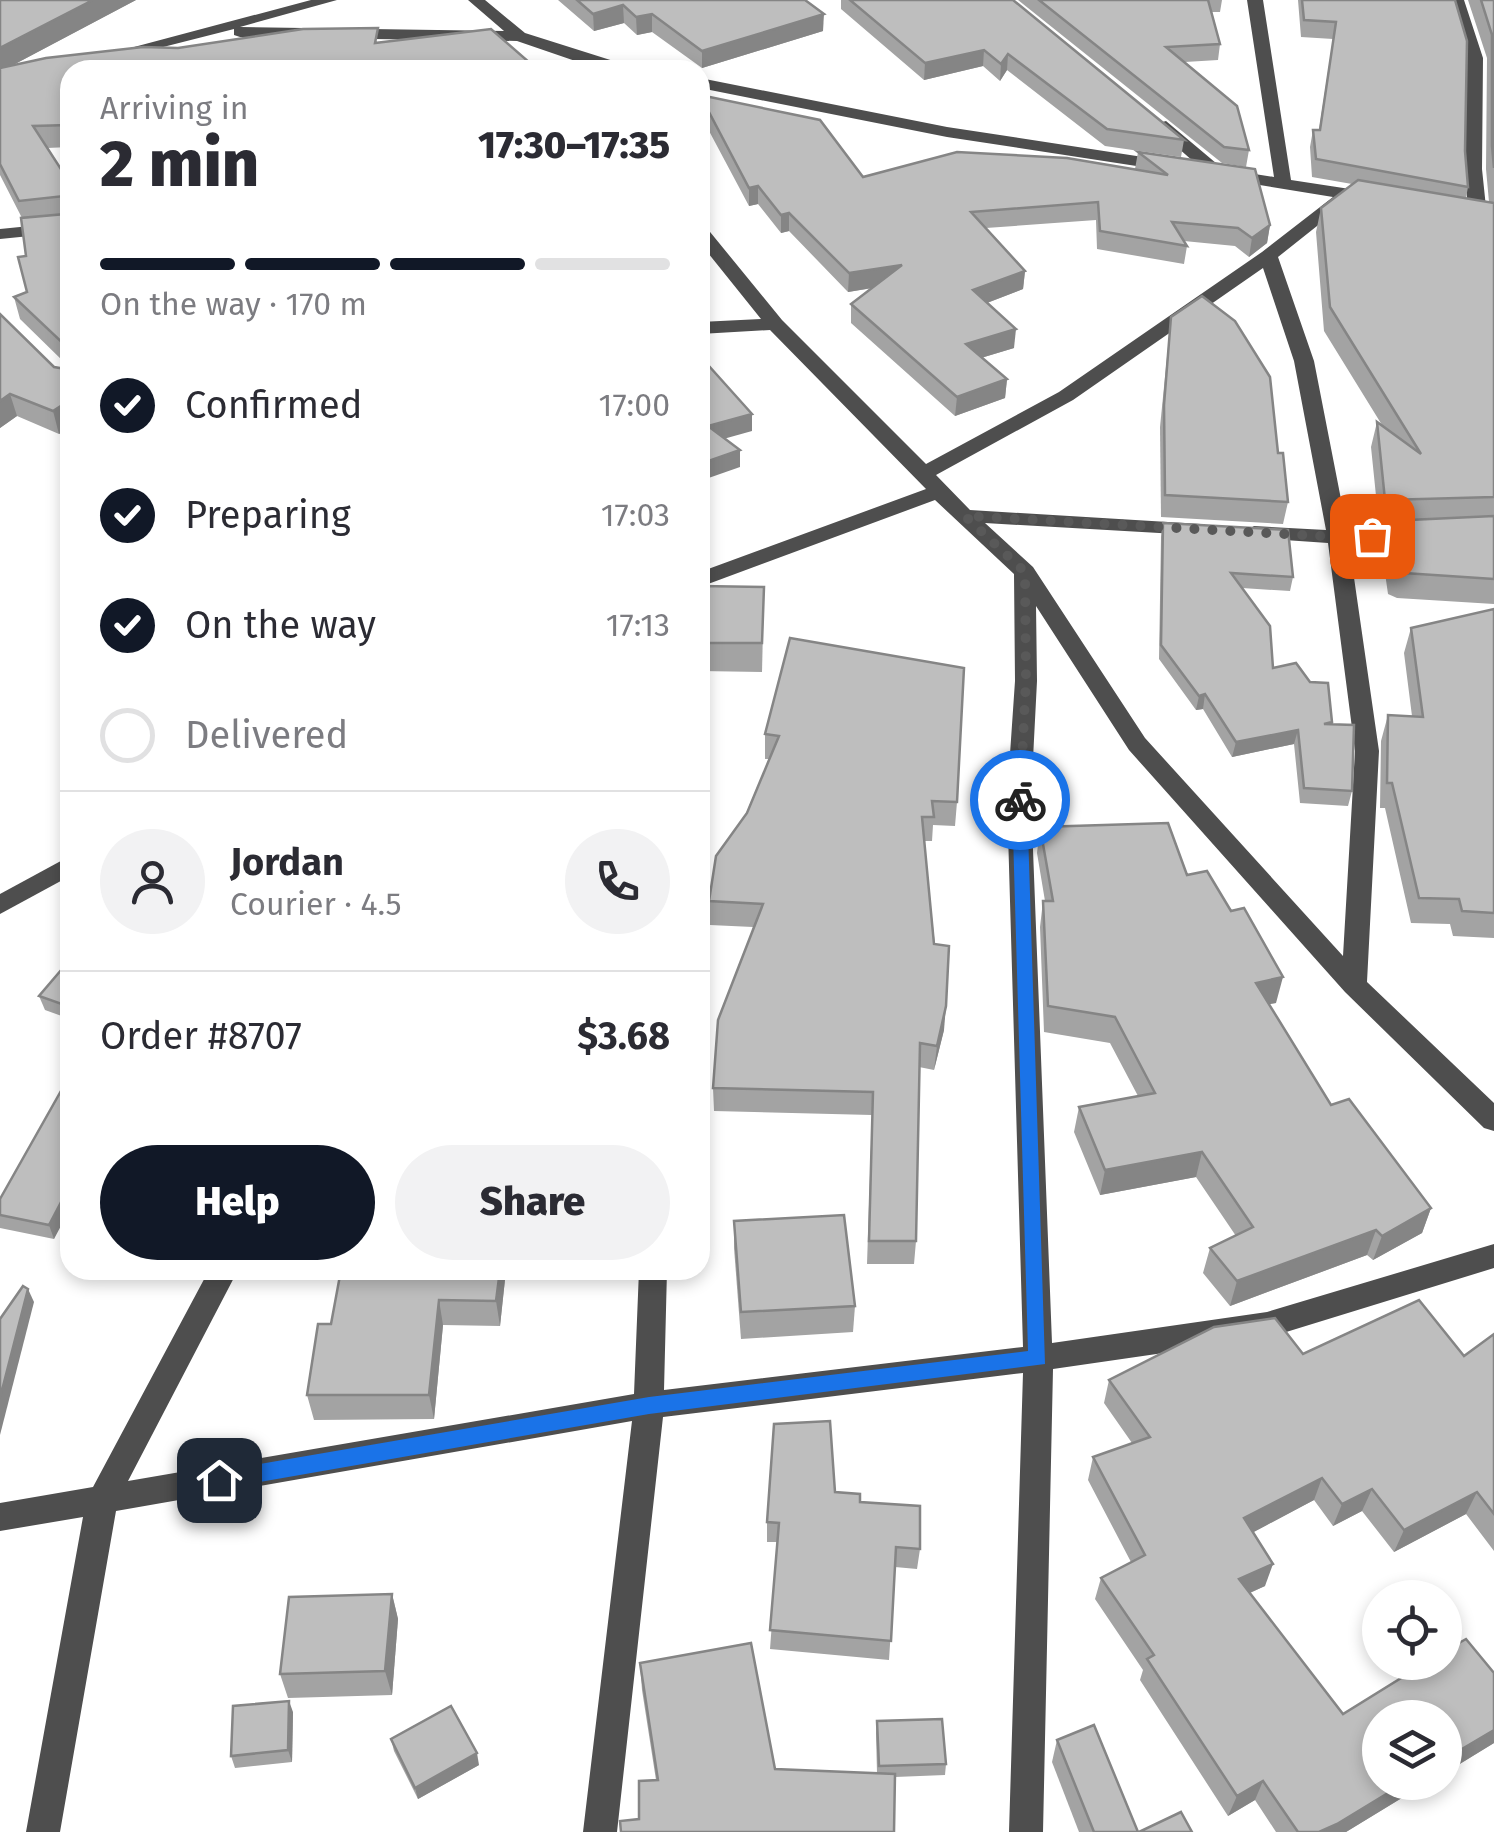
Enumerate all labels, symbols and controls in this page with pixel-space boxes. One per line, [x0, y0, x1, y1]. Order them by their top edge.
text: Arriving in [100, 89, 248, 127]
text: 17:30–17:35 [478, 122, 670, 168]
text: 2 min [100, 125, 259, 203]
text: On the way · 170 m [100, 285, 367, 323]
icon: check [100, 378, 155, 433]
text: Confirmed [185, 382, 363, 428]
text: 17:00 [599, 386, 670, 424]
icon: check [100, 488, 155, 543]
text: Preparing [185, 492, 351, 538]
pin [1330, 494, 1415, 579]
text: 17:03 [601, 496, 670, 534]
icon: bag [1345, 509, 1400, 564]
icon: check [100, 598, 155, 653]
text: On the way [185, 602, 376, 648]
text: 17:13 [606, 606, 670, 644]
text: Delivered [185, 712, 348, 758]
courier [970, 750, 1070, 850]
icon: bike [993, 773, 1048, 828]
button: person [100, 829, 205, 934]
button: phone [565, 829, 670, 934]
text: Jordan [230, 839, 344, 885]
text: Courier · 4.5 [230, 885, 401, 923]
text: Order #8707 [100, 1013, 302, 1059]
text: $3.68 [577, 1013, 670, 1059]
button: Help [100, 1145, 375, 1260]
button: Share [395, 1145, 670, 1260]
pin [177, 1438, 262, 1523]
icon: home [192, 1453, 247, 1508]
map controls [1362, 1580, 1462, 1800]
button: locate [1362, 1580, 1462, 1680]
button: layers [1362, 1700, 1462, 1800]

